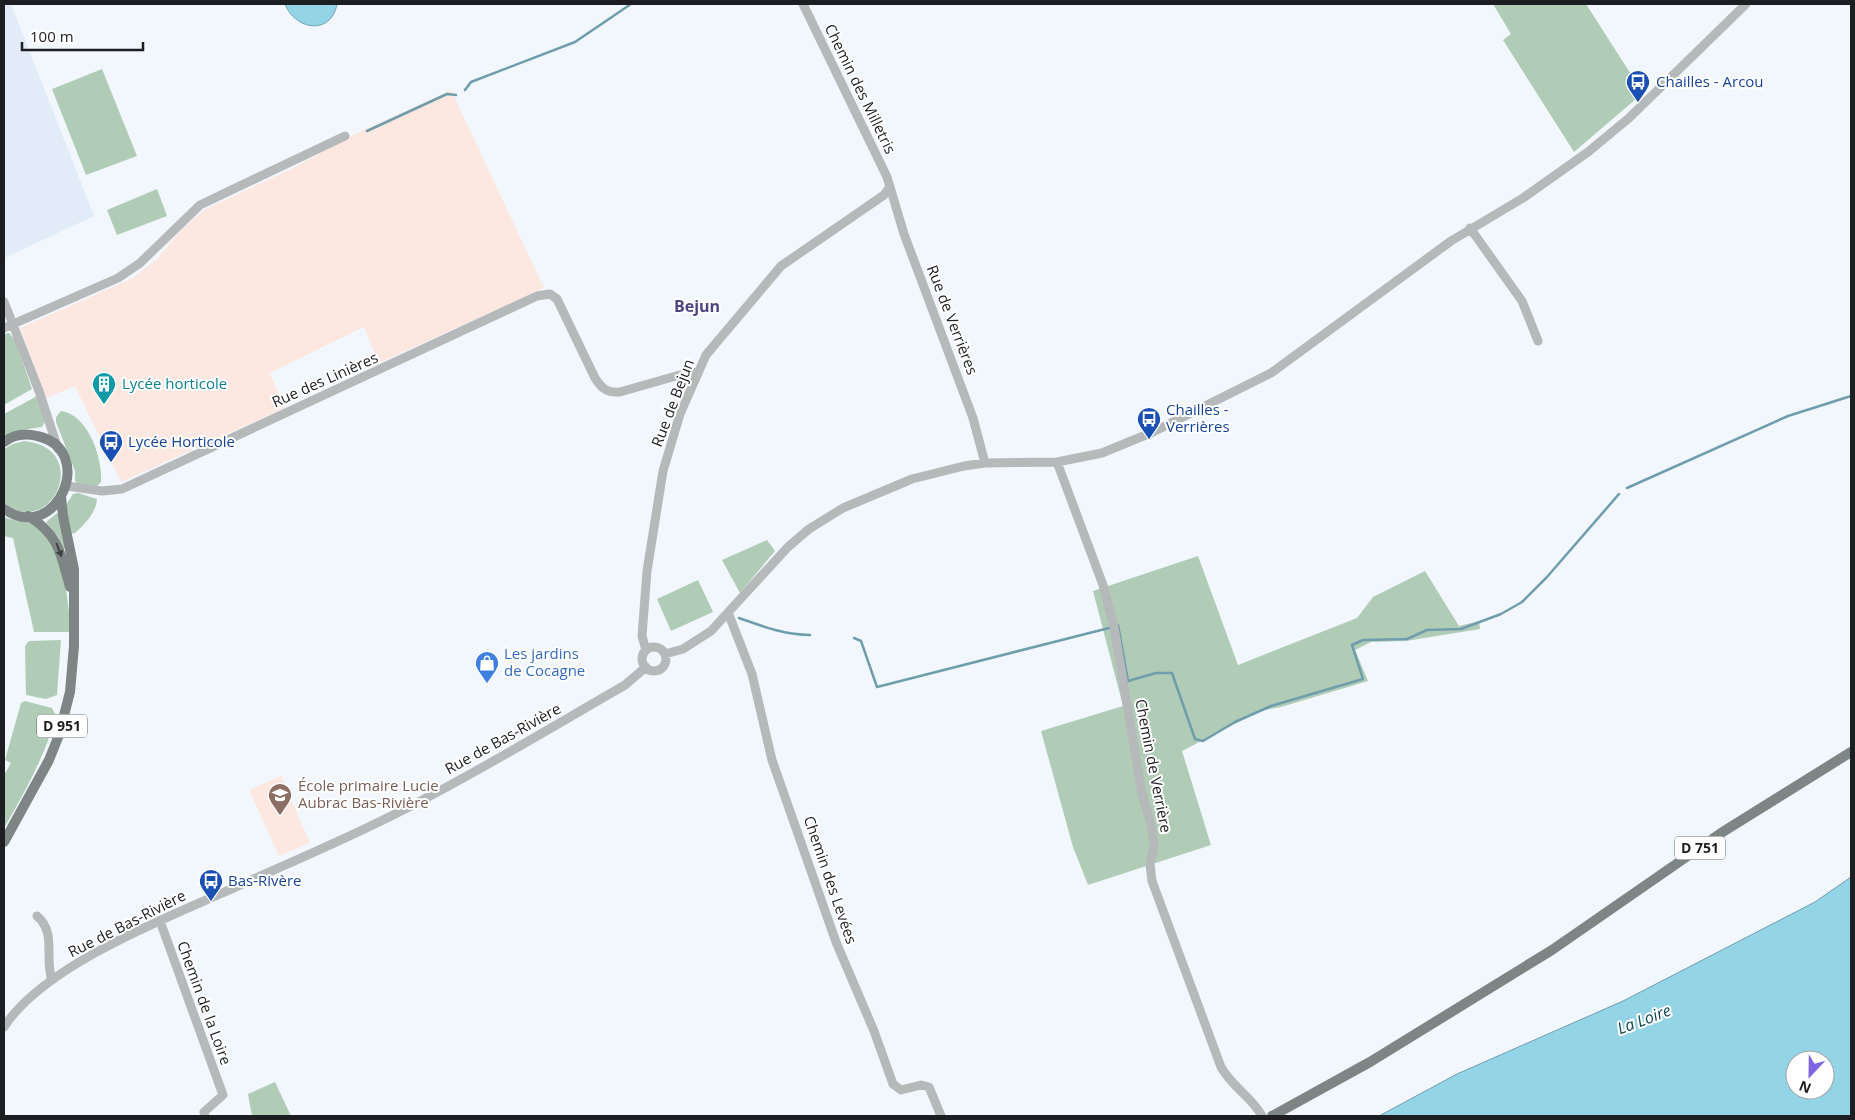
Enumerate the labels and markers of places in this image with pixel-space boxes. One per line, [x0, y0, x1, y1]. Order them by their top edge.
bus stop icon: Chailles - Arcou [1625, 69, 1651, 103]
place label: Chailles - Arcou [1656, 71, 1764, 91]
building icon: Lycée horticole [91, 371, 117, 405]
place label: Lycée horticole [122, 373, 227, 393]
place label: Chailles - Verrières [1166, 399, 1230, 436]
bus stop icon: Chailles - Verrières [1136, 406, 1162, 440]
bus stop icon: Lycée Horticole [98, 429, 124, 463]
place label: Lycée Horticole [128, 431, 235, 451]
place label: Les jardins de Cocagne [504, 643, 585, 680]
shop icon: Les jardins de Cocagne [474, 650, 500, 684]
place label: École primaire Lucie Aubrac Bas-Rivière [298, 775, 439, 812]
school or university icon: École primaire Lucie Aubrac Bas-Rivière [267, 782, 293, 816]
bus stop icon: Bas-Rivère [198, 868, 224, 902]
place label: Bas-Rivère [228, 870, 302, 890]

